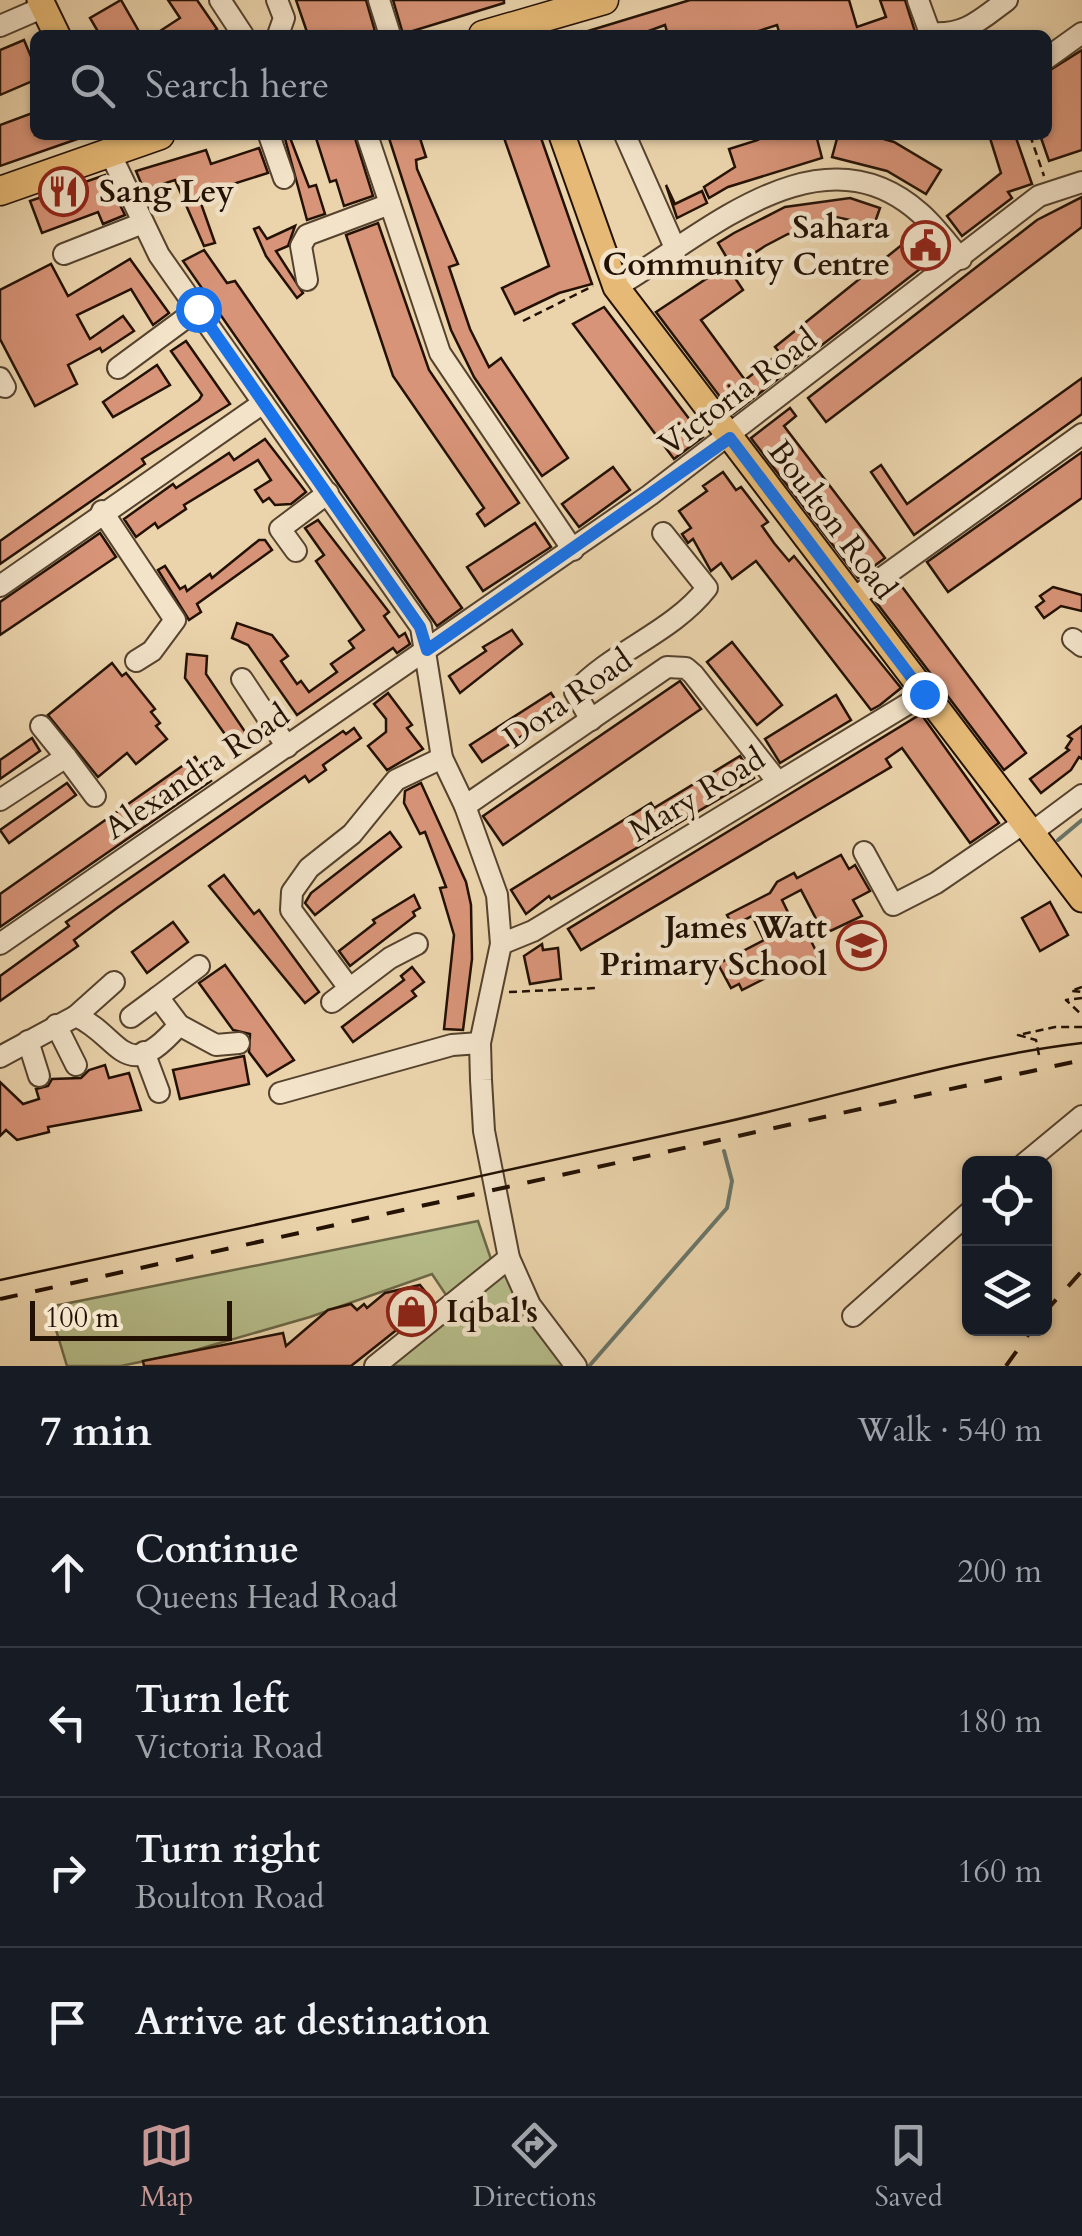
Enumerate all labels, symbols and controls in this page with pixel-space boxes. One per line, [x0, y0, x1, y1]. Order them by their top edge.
search box [30, 30, 1052, 140]
icon: search [65, 58, 120, 113]
text: Search here [145, 59, 329, 111]
restaurant icon: Sang Ley [38, 166, 90, 218]
place label: Sang Ley [99, 170, 234, 214]
place label: Sahara Community Centre [602, 206, 890, 287]
public building icon: Sahara Community Centre [899, 220, 951, 272]
route start [176, 287, 222, 333]
street label: Victoria Road [650, 318, 826, 466]
street label: Boulton Road [757, 431, 907, 609]
street label: Dora Road [495, 639, 641, 759]
route end [902, 672, 948, 718]
street label: Alexandra Road [96, 694, 298, 850]
street label: Mary Road [621, 737, 773, 853]
place label: James Watt Primary School [600, 906, 827, 987]
school or university icon: James Watt Primary School [836, 920, 888, 972]
map controls [962, 1156, 1052, 1336]
button: locate [962, 1156, 1052, 1246]
button: layers [962, 1246, 1052, 1336]
shop icon: Iqbal's [385, 1286, 437, 1338]
place label: Iqbal's [446, 1290, 538, 1334]
scale bar [30, 1296, 232, 1340]
text: 100 m [45, 1299, 119, 1337]
text: 7 min [40, 1403, 152, 1460]
text: Walk · 540 m [857, 1409, 1042, 1453]
text: Continue [135, 1524, 299, 1576]
icon: ahead [40, 1545, 95, 1600]
text: 200 m [957, 1550, 1042, 1594]
text: Queens Head Road [135, 1576, 398, 1620]
text: Turn left [135, 1674, 289, 1726]
icon: left [40, 1695, 95, 1750]
text: 180 m [957, 1700, 1042, 1744]
text: Victoria Road [135, 1726, 323, 1770]
text: Turn right [135, 1824, 320, 1876]
icon: right [40, 1845, 95, 1900]
text: 160 m [957, 1850, 1042, 1894]
text: Boulton Road [135, 1876, 324, 1920]
icon: arrive [40, 1995, 95, 2050]
text: Arrive at destination [135, 1996, 490, 2048]
tab: Map [139, 2118, 194, 2216]
tab: Directions [473, 2118, 596, 2216]
tab: Saved [875, 2118, 943, 2216]

